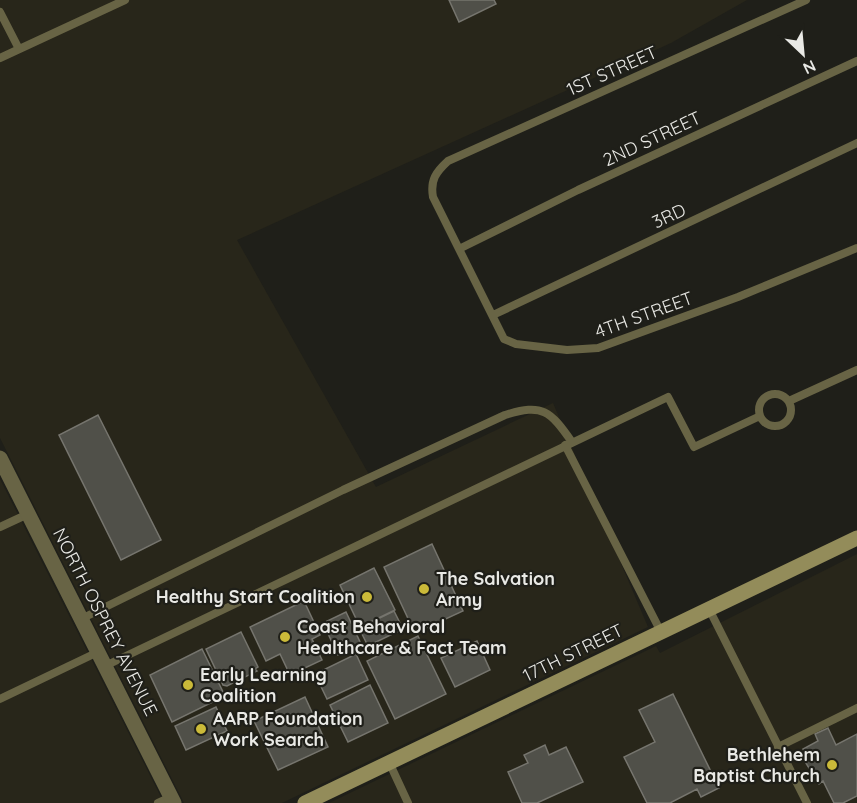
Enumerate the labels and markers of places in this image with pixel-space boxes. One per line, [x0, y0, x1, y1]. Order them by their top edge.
place label: The Salvation Army [436, 567, 555, 611]
marker: The Salvation Army [417, 582, 431, 596]
place label: Healthy Start Coalition [156, 585, 355, 608]
marker: Healthy Start Coalition [360, 590, 374, 604]
place label: Coast Behavioral Healthcare & Fact Team [297, 615, 507, 659]
marker: Coast Behavioral Healthcare & Fact Team [278, 630, 292, 644]
place label: Early Learning Coalition [200, 663, 327, 707]
marker: Early Learning Coalition [181, 678, 195, 692]
place label: AARP Foundation Work Search [213, 707, 363, 751]
marker: AARP Foundation Work Search [194, 722, 208, 736]
place label: Bethlehem Baptist Church [693, 743, 820, 787]
marker: Bethlehem Baptist Church [825, 758, 839, 772]

